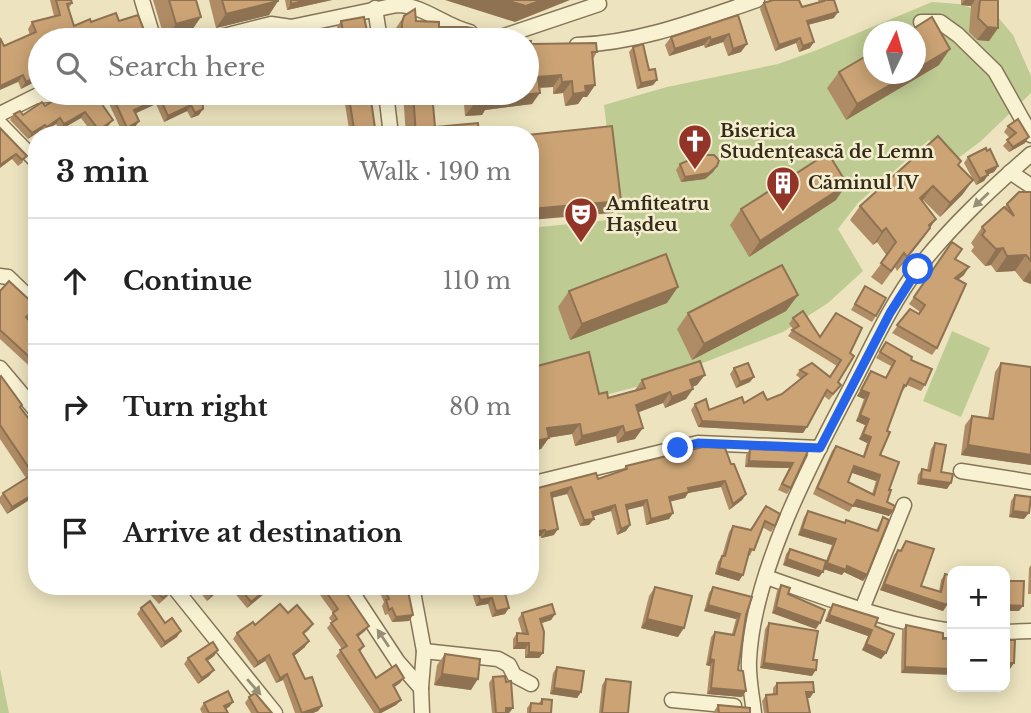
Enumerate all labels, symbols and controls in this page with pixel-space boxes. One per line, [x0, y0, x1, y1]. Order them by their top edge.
north arrow [863, 21, 926, 84]
search box [28, 28, 539, 105]
icon: search [52, 48, 90, 86]
text: Search here [108, 51, 265, 83]
place label: Biserica Studențească de Lemn [720, 120, 934, 163]
church icon: Biserica Studențească de Lemn [676, 122, 714, 171]
text: 3 min [56, 153, 149, 190]
text: Walk · 190 m [359, 158, 511, 186]
building icon: Căminul IV [764, 164, 802, 213]
place label: Căminul IV [808, 172, 919, 194]
one-way arrow [972, 191, 989, 208]
place label: Amfiteatru Hașdeu [605, 193, 710, 236]
theatre icon: Amfiteatru Hașdeu [562, 195, 600, 244]
route start [902, 253, 933, 284]
icon: ahead [56, 262, 94, 300]
text: Continue [123, 265, 252, 297]
text: 110 m [443, 267, 511, 295]
icon: right [56, 388, 94, 426]
text: Turn right [123, 391, 268, 423]
text: 80 m [449, 393, 511, 421]
route end [662, 432, 693, 463]
icon: arrive [56, 514, 94, 552]
text: Arrive at destination [123, 517, 403, 549]
map controls [947, 566, 1010, 692]
button: + [947, 566, 1010, 629]
one-way arrow [376, 628, 389, 648]
button: − [947, 629, 1010, 692]
one-way arrow [246, 678, 261, 695]

